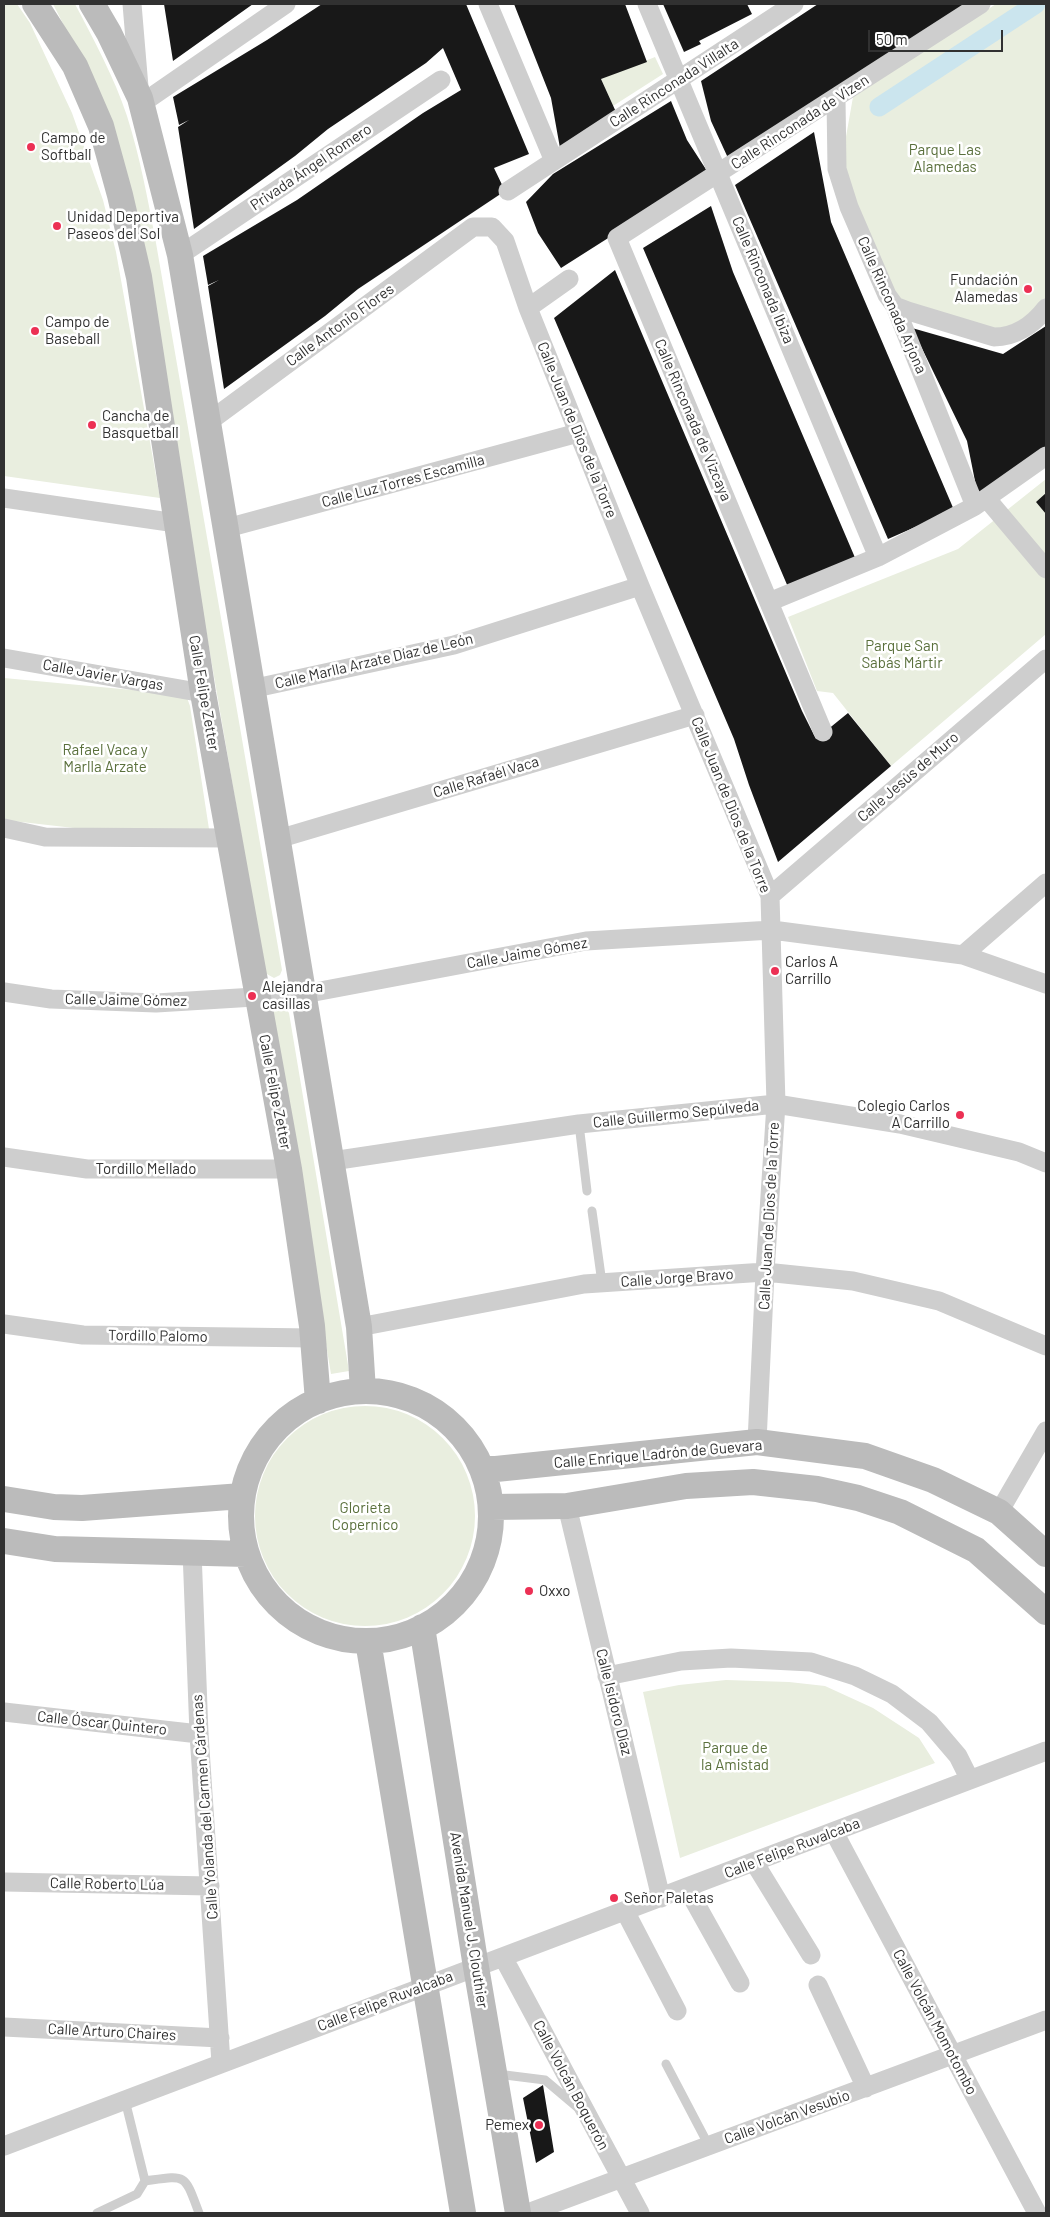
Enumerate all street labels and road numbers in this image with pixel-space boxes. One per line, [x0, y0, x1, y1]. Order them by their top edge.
street label: Calle Rinconada Villalta [606, 35, 742, 131]
street label: Calle Rinconada de Vizen [728, 71, 872, 173]
street label: Privada Ángel Romero [247, 120, 375, 214]
street label: Calle Rinconada Ibiza [728, 214, 798, 346]
street label: Calle Rinconada Arjona [854, 234, 930, 376]
street label: Calle Antonio Flores [283, 280, 397, 370]
street label: Calle Rinconada de Vizcaya [651, 336, 735, 504]
street label: Calle Juan de Dios de la Torre [533, 339, 621, 521]
street label: Calle Luz Torres Escamilla [320, 451, 486, 511]
street label: Calle Marlla Arzate Díaz de León [273, 629, 475, 693]
street label: Calle Felipe Zetter [185, 634, 223, 752]
street label: Calle Javier Vargas [41, 656, 165, 694]
street label: Calle Juan de Dios de la Torre [687, 714, 775, 896]
street label: Calle Jesús de Muro [854, 728, 962, 826]
street label: Calle Rafaél Vaca [431, 752, 541, 802]
street label: Calle Jaime Gómez [465, 934, 589, 972]
street label: Calle Jaime Gómez [65, 990, 187, 1010]
street label: Calle Felipe Zetter [255, 1033, 295, 1151]
street label: Calle Guillermo Sepúlveda [592, 1096, 760, 1132]
street label: Calle Juan de Dios de la Torre [755, 1121, 783, 1311]
street label: Tordillo Mellado [96, 1160, 196, 1178]
street label: Calle Jorge Bravo [620, 1265, 734, 1291]
street label: Tordillo Palomo [108, 1326, 208, 1346]
street label: Calle Enrique Ladrón de Guevara [553, 1436, 763, 1472]
street label: Calle Isidoro Díaz [592, 1647, 636, 1757]
street label: Calle Yolanda del Carmen Cárdenas [188, 1694, 222, 1920]
street label: Calle Óscar Quintero [36, 1707, 168, 1739]
street label: Calle Felipe Ruvalcaba [722, 1814, 862, 1882]
street label: Avenida Manuel J. Clouthier [446, 1830, 492, 2010]
street label: Calle Roberto Lúa [50, 1874, 164, 1894]
street label: Calle Volcán Momotombo [889, 1946, 981, 2098]
street label: Calle Felipe Ruvalcaba [315, 1967, 455, 2035]
street label: Calle Volcán Boquerón [529, 2017, 613, 2153]
street label: Calle Arturo Chaires [47, 2020, 177, 2044]
street label: Calle Volcán Vesubio [722, 2086, 852, 2148]

